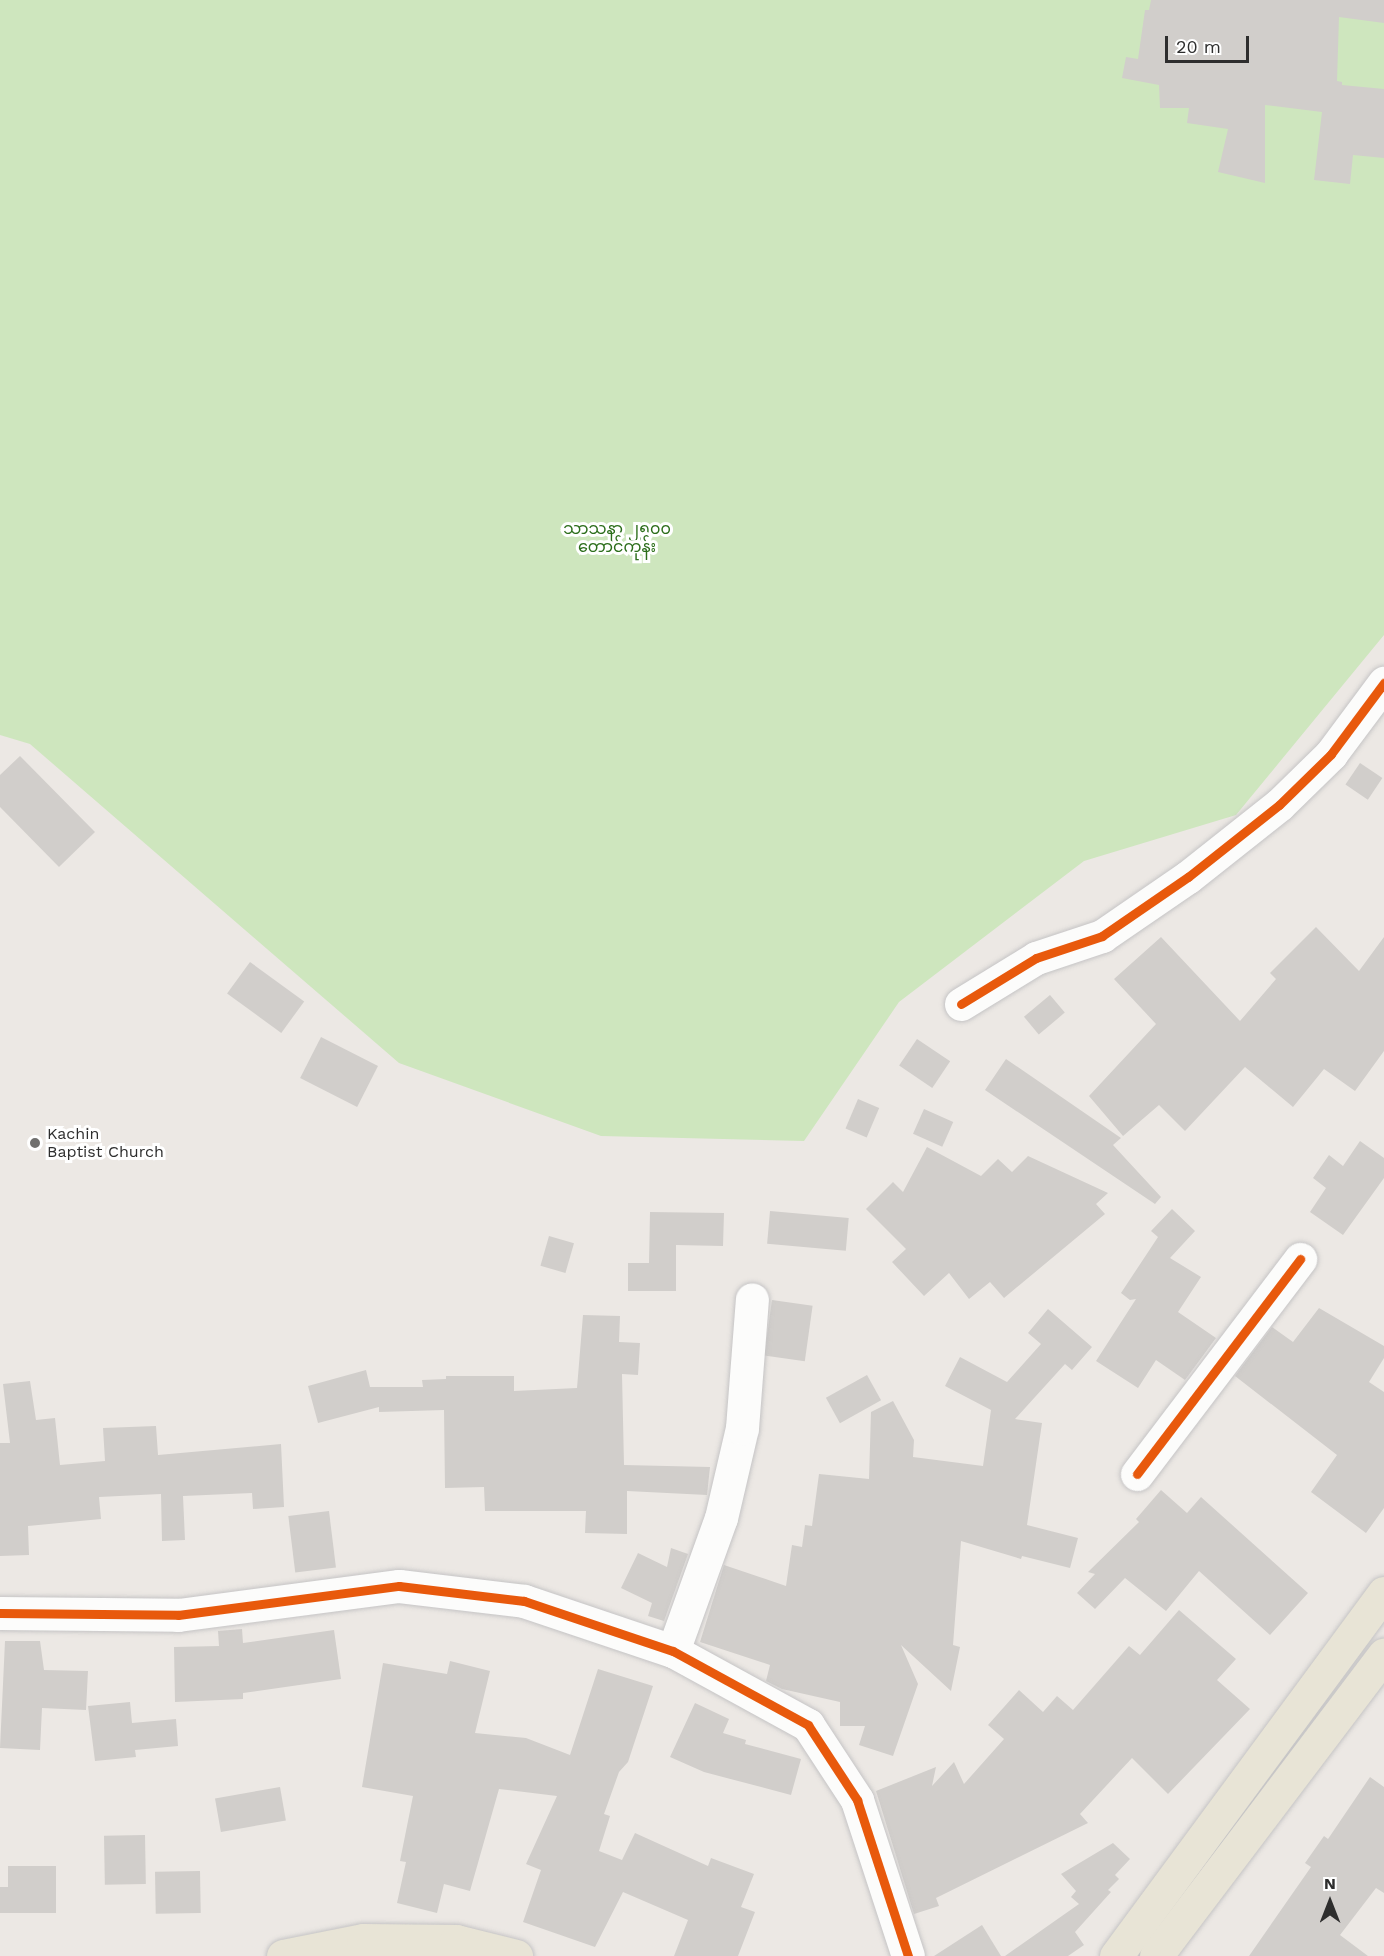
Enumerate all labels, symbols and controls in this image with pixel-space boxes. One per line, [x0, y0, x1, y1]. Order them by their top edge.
scale bar [1168, 24, 1252, 62]
text: 20 m [1176, 36, 1221, 57]
park label: သာသနာ ၂၅၀၀ တောင်ကုန်း [563, 519, 671, 557]
place label: Kachin Baptist Church [47, 1124, 164, 1162]
marker: Kachin Baptist Church [28, 1136, 42, 1150]
north arrow [1300, 1872, 1360, 1932]
text: N [1324, 1874, 1336, 1893]

